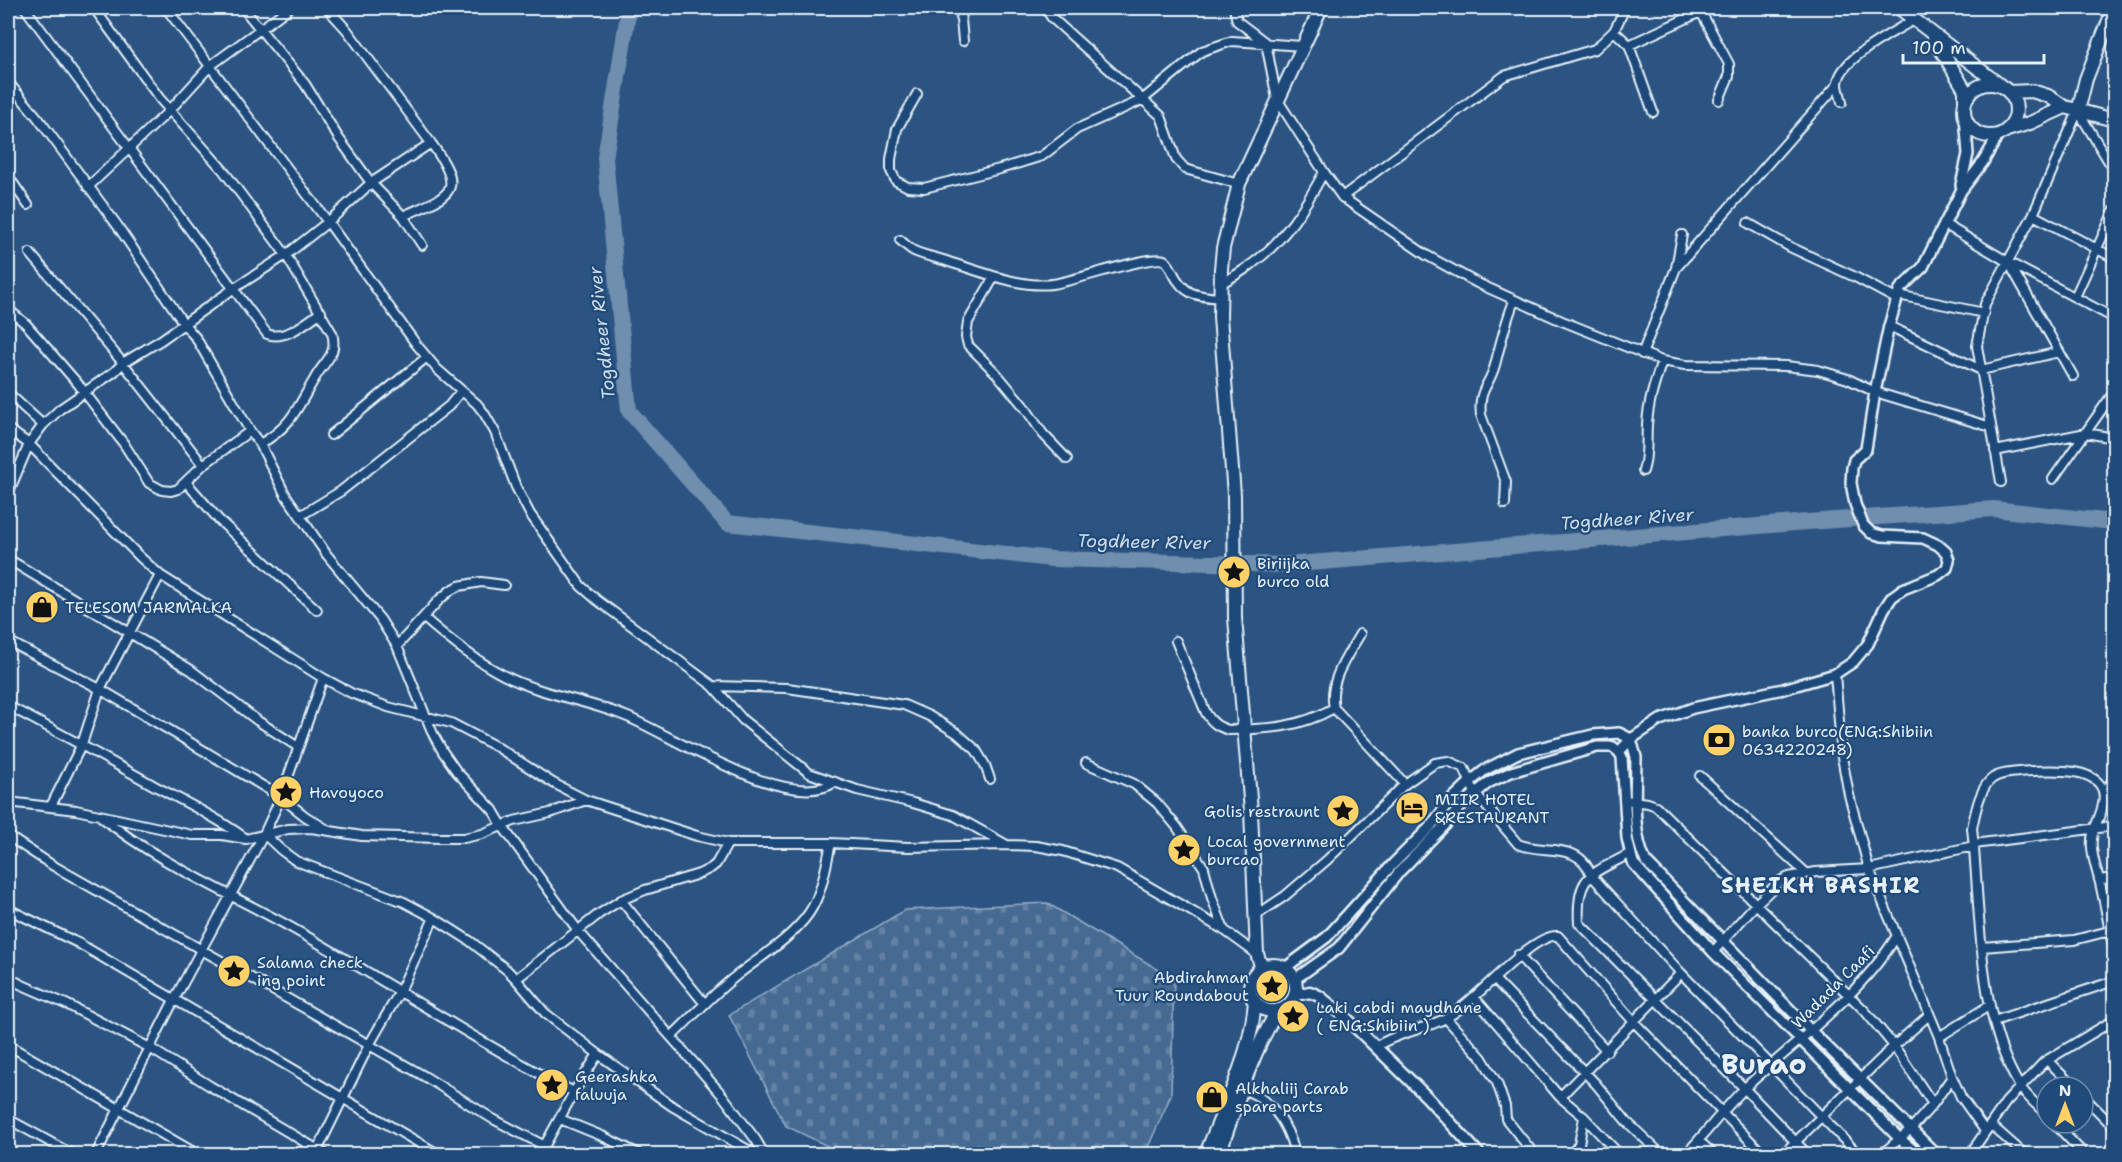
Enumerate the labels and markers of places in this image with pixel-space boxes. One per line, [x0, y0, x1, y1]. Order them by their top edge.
place label: Biriijka burco old [1257, 553, 1330, 592]
place icon: Biriijka burco old [1216, 554, 1252, 590]
shop icon: TELESOM JARMALKA [24, 589, 60, 625]
place label: TELESOM JARMALKA [65, 597, 232, 618]
place label: banka burco(ENG:Shibiin 0634220248) [1742, 721, 1933, 760]
bank icon: banka burco(ENG:Shibiin 0634220248) [1701, 722, 1737, 758]
place icon: Havoyoco [268, 774, 304, 810]
place label: Havoyoco [309, 782, 384, 803]
place label: MIIR HOTEL &RESTAURANT [1435, 789, 1549, 828]
hotel icon: MIIR HOTEL &RESTAURANT [1394, 790, 1430, 826]
place icon: Golis restraunt [1325, 793, 1361, 829]
place label: Golis restraunt [1204, 801, 1320, 822]
place label: Local government burcao [1207, 831, 1345, 870]
place icon: Local government burcao [1166, 832, 1202, 868]
place label: Salama check ing point [257, 952, 363, 991]
place icon: Salama check ing point [216, 953, 252, 989]
place label: Abdirahman Tuur Roundabout [1115, 967, 1249, 1006]
place icon: Abdirahman Tuur Roundabout [1254, 968, 1290, 1004]
place label: Laki cabdi maydhane ( ENG:Shibiin ) [1316, 997, 1482, 1036]
place icon: Laki cabdi maydhane ( ENG:Shibiin ) [1275, 998, 1311, 1034]
place label: Geerashka faluuja [575, 1066, 657, 1105]
place icon: Geerashka faluuja [534, 1067, 570, 1103]
place label: Alkhaliij Carab spare parts [1235, 1078, 1349, 1117]
shop icon: Alkhaliij Carab spare parts [1194, 1079, 1230, 1115]

